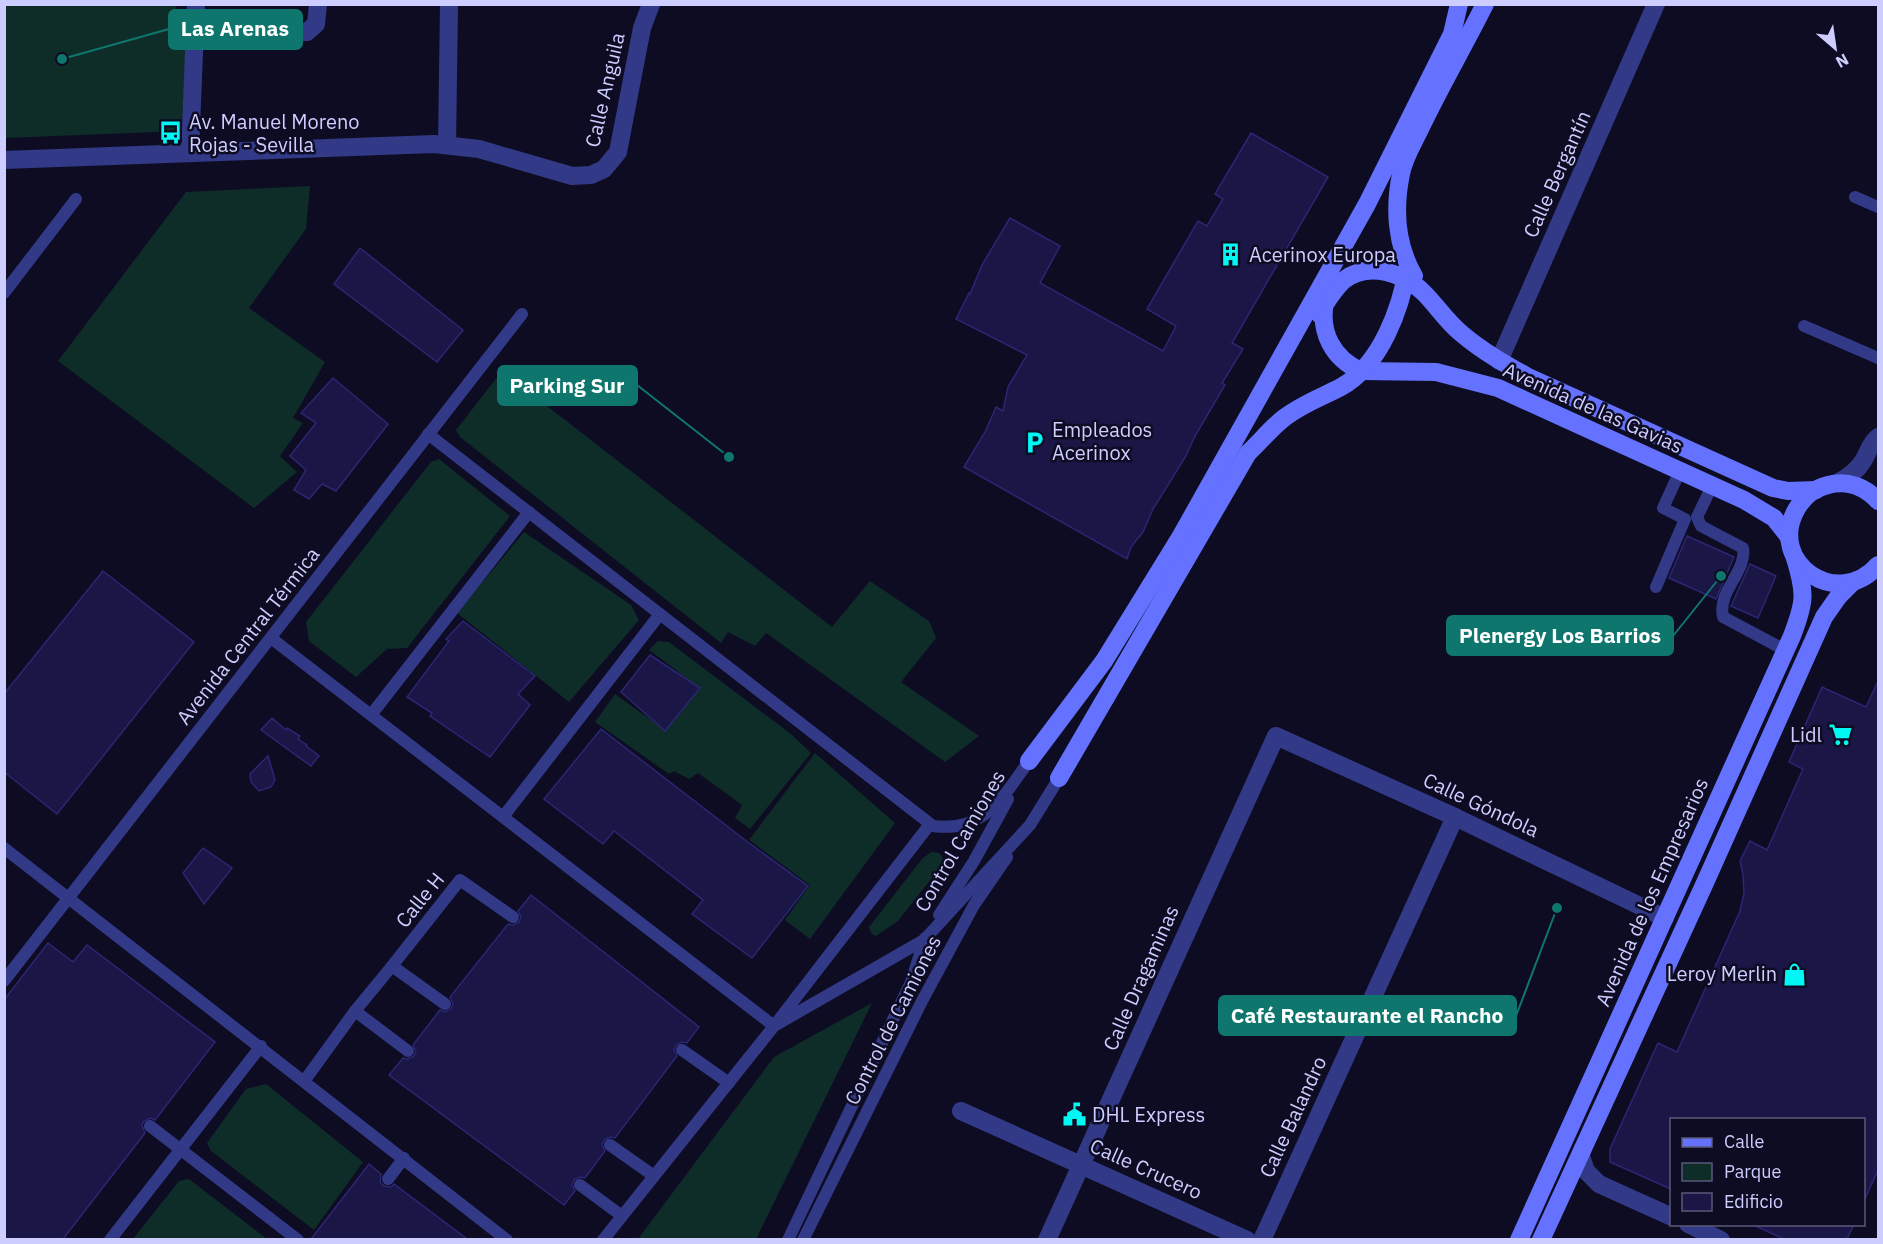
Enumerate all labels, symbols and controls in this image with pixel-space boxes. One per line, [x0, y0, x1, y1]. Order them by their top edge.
callout: Las Arenas [169, 10, 302, 49]
text: Las Arenas [181, 14, 289, 42]
north arrow [1805, 18, 1865, 78]
street label: Calle Anguila [578, 30, 631, 150]
text: N [1832, 50, 1852, 73]
street label: Calle Bergantín [1516, 106, 1597, 242]
place label: Av. Manuel Moreno Rojas - Sevilla [189, 108, 360, 158]
bus stop icon: Av. Manuel Moreno Rojas - Sevilla [158, 120, 184, 146]
place label: Acerinox Europa [1249, 241, 1396, 268]
building icon: Acerinox Europa [1218, 242, 1244, 268]
street label: Avenida de las Gavias [1499, 356, 1687, 459]
callout: Parking Sur [498, 366, 637, 405]
text: Parking Sur [509, 371, 625, 399]
place label: Empleados Acerinox [1052, 416, 1152, 466]
parking icon: Empleados Acerinox [1021, 429, 1047, 455]
street label: Avenida Central Térmica [170, 541, 326, 730]
callout: Plenergy Los Barrios [1447, 616, 1673, 655]
text: Plenergy Los Barrios [1459, 621, 1661, 649]
place label: Lidl [1790, 721, 1822, 748]
supermarket icon: Lidl [1827, 722, 1853, 748]
street label: Control Camiones [908, 765, 1011, 917]
street label: Calle Góndola [1419, 766, 1544, 843]
street label: Avenida de los Empresarios [1589, 773, 1714, 1010]
street label: Calle H [389, 866, 450, 933]
street label: Calle Dragaminas [1096, 901, 1185, 1055]
street label: Control de Camiones [838, 930, 947, 1109]
place label: Leroy Merlin [1667, 960, 1777, 987]
shop icon: Leroy Merlin [1782, 961, 1808, 987]
callout: Café Restaurante el Rancho [1219, 996, 1516, 1035]
text: Café Restaurante el Rancho [1231, 1001, 1503, 1029]
street label: Calle Balandro [1253, 1052, 1332, 1182]
place label: DHL Express [1092, 1101, 1205, 1128]
public building icon: DHL Express [1061, 1102, 1087, 1128]
legend [1670, 1118, 1865, 1226]
text: Calle [1724, 1130, 1764, 1153]
street label: Calle Crucero [1086, 1132, 1207, 1205]
text: Parque [1724, 1160, 1782, 1183]
text: Edificio [1724, 1190, 1783, 1213]

